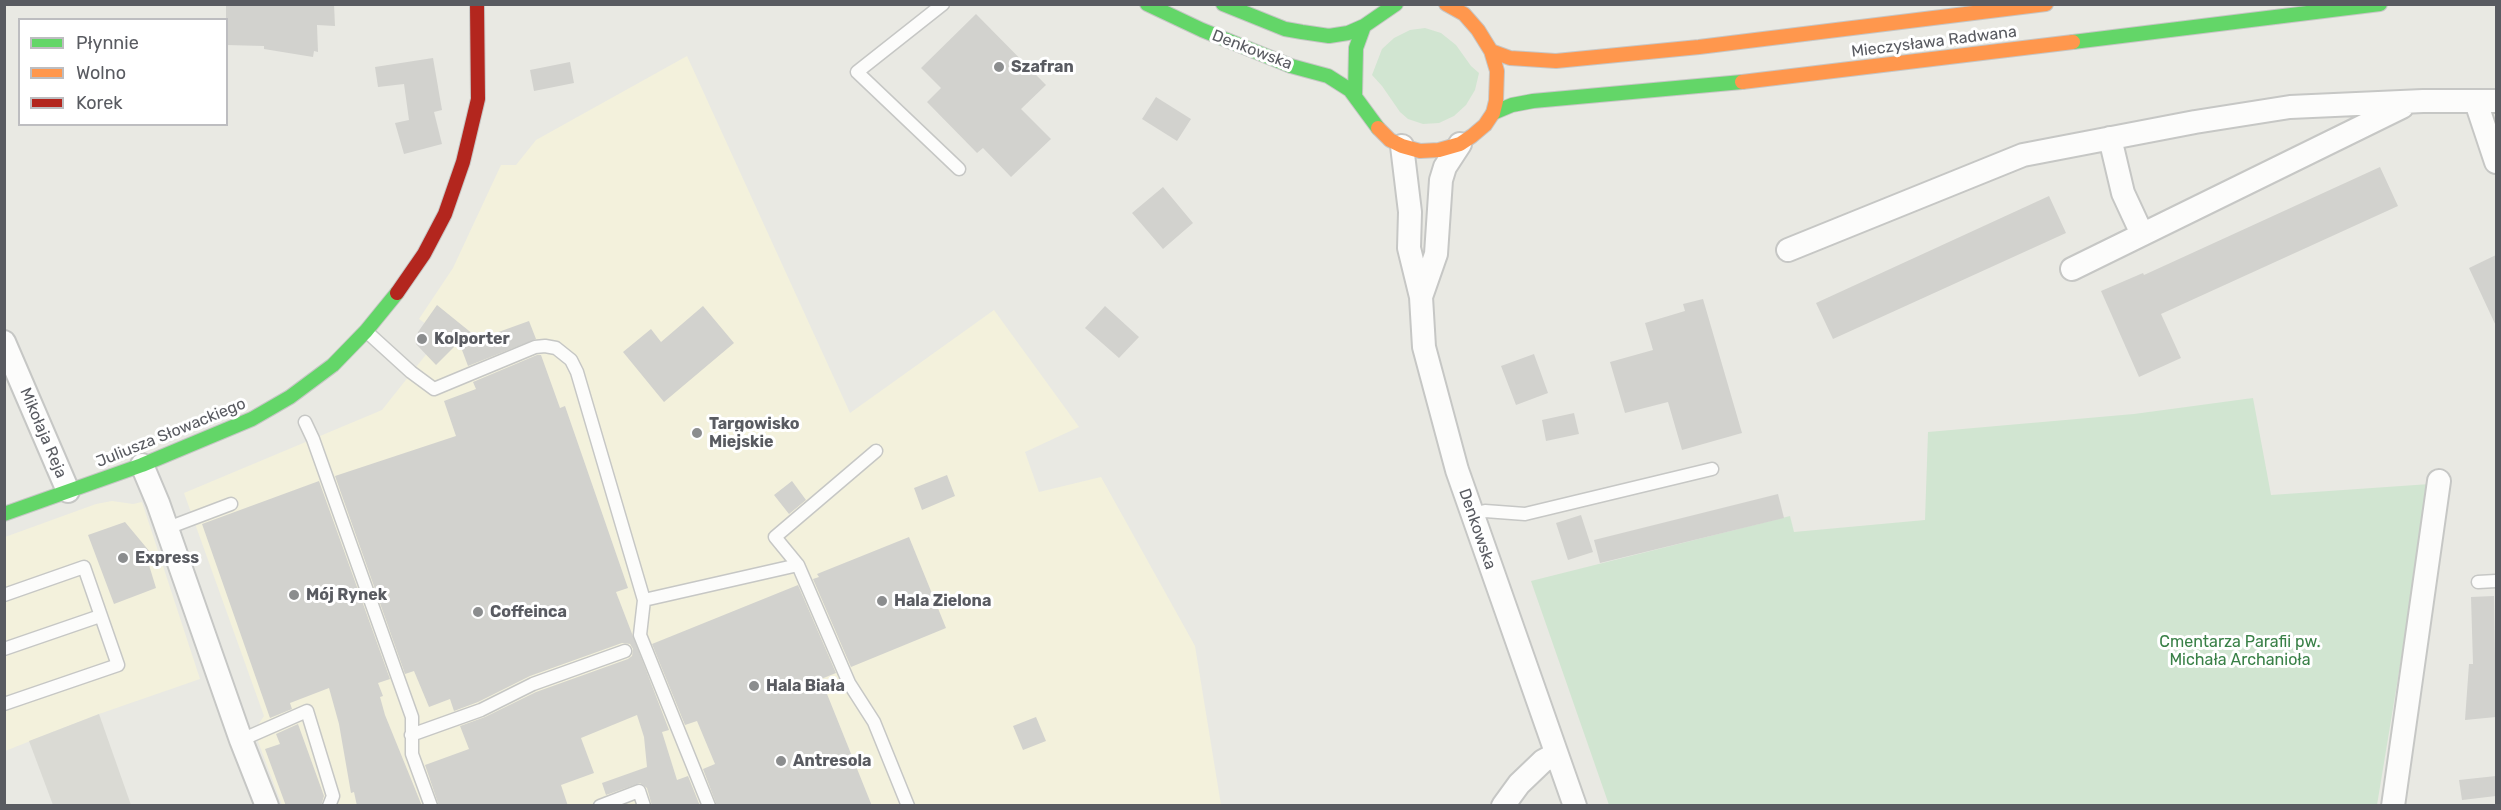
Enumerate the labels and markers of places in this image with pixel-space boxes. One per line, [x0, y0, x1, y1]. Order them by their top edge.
place label: Szafran [1011, 57, 1074, 77]
marker: Szafran [992, 60, 1006, 74]
place label: Kolporter [434, 329, 510, 349]
marker: Kolporter [415, 332, 429, 346]
place label: Targowisko Miejskie [709, 414, 800, 452]
marker: Targowisko Miejskie [690, 426, 704, 440]
place label: Express [135, 548, 199, 568]
marker: Express [116, 551, 130, 565]
place label: Mój Rynek [306, 585, 387, 605]
marker: Mój Rynek [287, 588, 301, 602]
place label: Hala Zielona [894, 591, 991, 611]
marker: Hala Zielona [875, 594, 889, 608]
place label: Coffeinca [490, 602, 567, 622]
marker: Coffeinca [471, 605, 485, 619]
place label: Hala Biała [766, 676, 845, 696]
marker: Hala Biała [747, 679, 761, 693]
place label: Antresola [793, 751, 871, 771]
marker: Antresola [774, 754, 788, 768]

